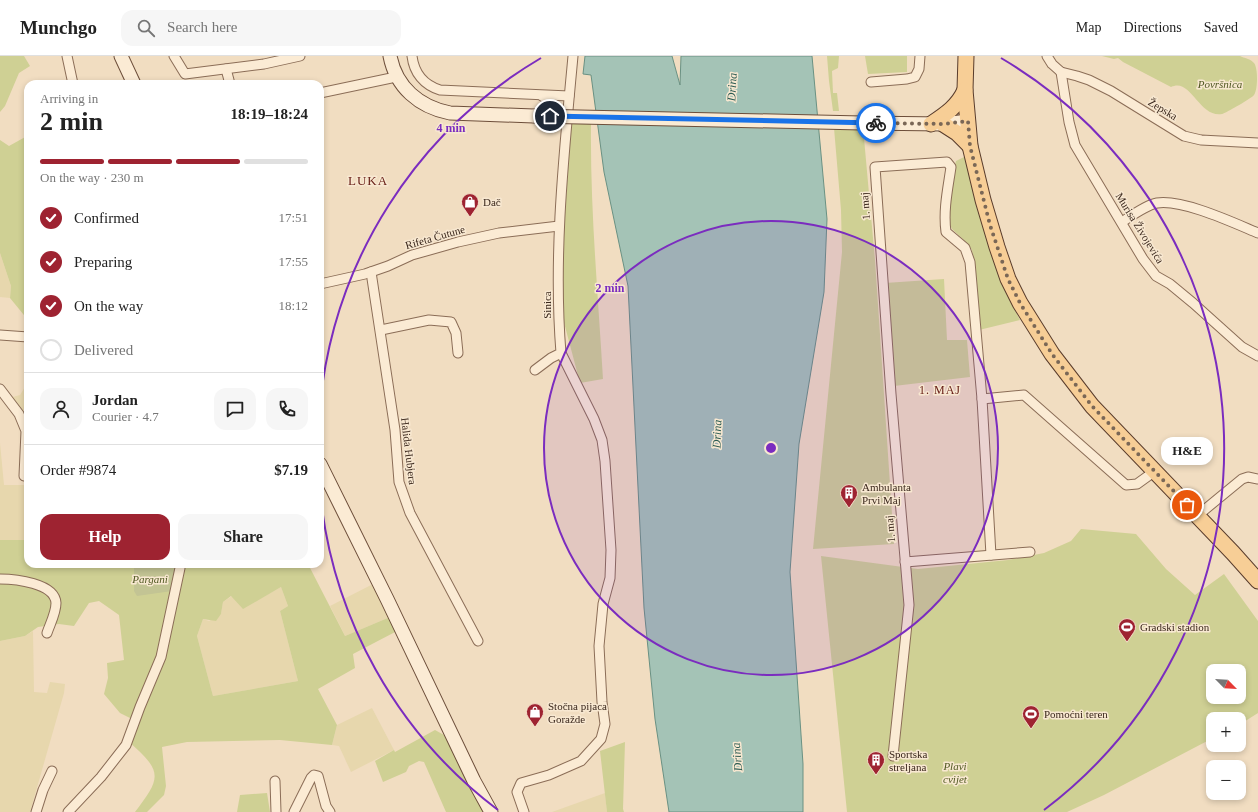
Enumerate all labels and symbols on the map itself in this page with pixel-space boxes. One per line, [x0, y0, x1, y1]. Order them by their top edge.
water label: Drina [724, 72, 740, 103]
park label: Površnica [1197, 78, 1243, 90]
street label: Žepska [1146, 96, 1180, 122]
pin [533, 99, 567, 133]
courier [856, 103, 896, 143]
text: 4 min [436, 121, 466, 135]
district label: LUKA [348, 173, 388, 188]
street label: Murisa Živojevića [1113, 190, 1167, 266]
shop icon: Dač [460, 192, 480, 217]
street label: 1. maj [858, 192, 872, 220]
place label: Dač [483, 196, 501, 208]
street label: Rifeta Čutune [404, 223, 466, 251]
text: 2 min [595, 281, 625, 295]
street label: Sinica [541, 291, 553, 319]
district label: 1. MAJ [919, 383, 961, 397]
street label: Halida Hubjera [399, 417, 419, 485]
water label: Drina [709, 419, 724, 450]
callout: H&E [1161, 437, 1213, 465]
centre of rings [764, 441, 778, 455]
place label: Ambulanta Prvi Maj [862, 481, 911, 506]
building icon: Ambulanta Prvi Maj [839, 483, 859, 508]
pin [1170, 488, 1204, 522]
street label: 1. maj [883, 515, 897, 543]
park label: Pargani [131, 573, 168, 585]
sports icon: Gradski stadion [1117, 617, 1137, 642]
place label: Gradski stadion [1140, 621, 1210, 633]
north arrow [1206, 664, 1246, 704]
place label: Stočna pijaca Goražde [548, 700, 607, 725]
shop icon: Stočna pijaca Goražde [525, 702, 545, 727]
sports icon: Pomoćni teren [1021, 704, 1041, 729]
place label: Pomoćni teren [1044, 708, 1108, 720]
water label: Drina [729, 742, 745, 773]
place label: Sportska streljana [889, 748, 928, 773]
building icon: Sportska streljana [866, 750, 886, 775]
park label: Plavi cvijet [942, 760, 968, 785]

